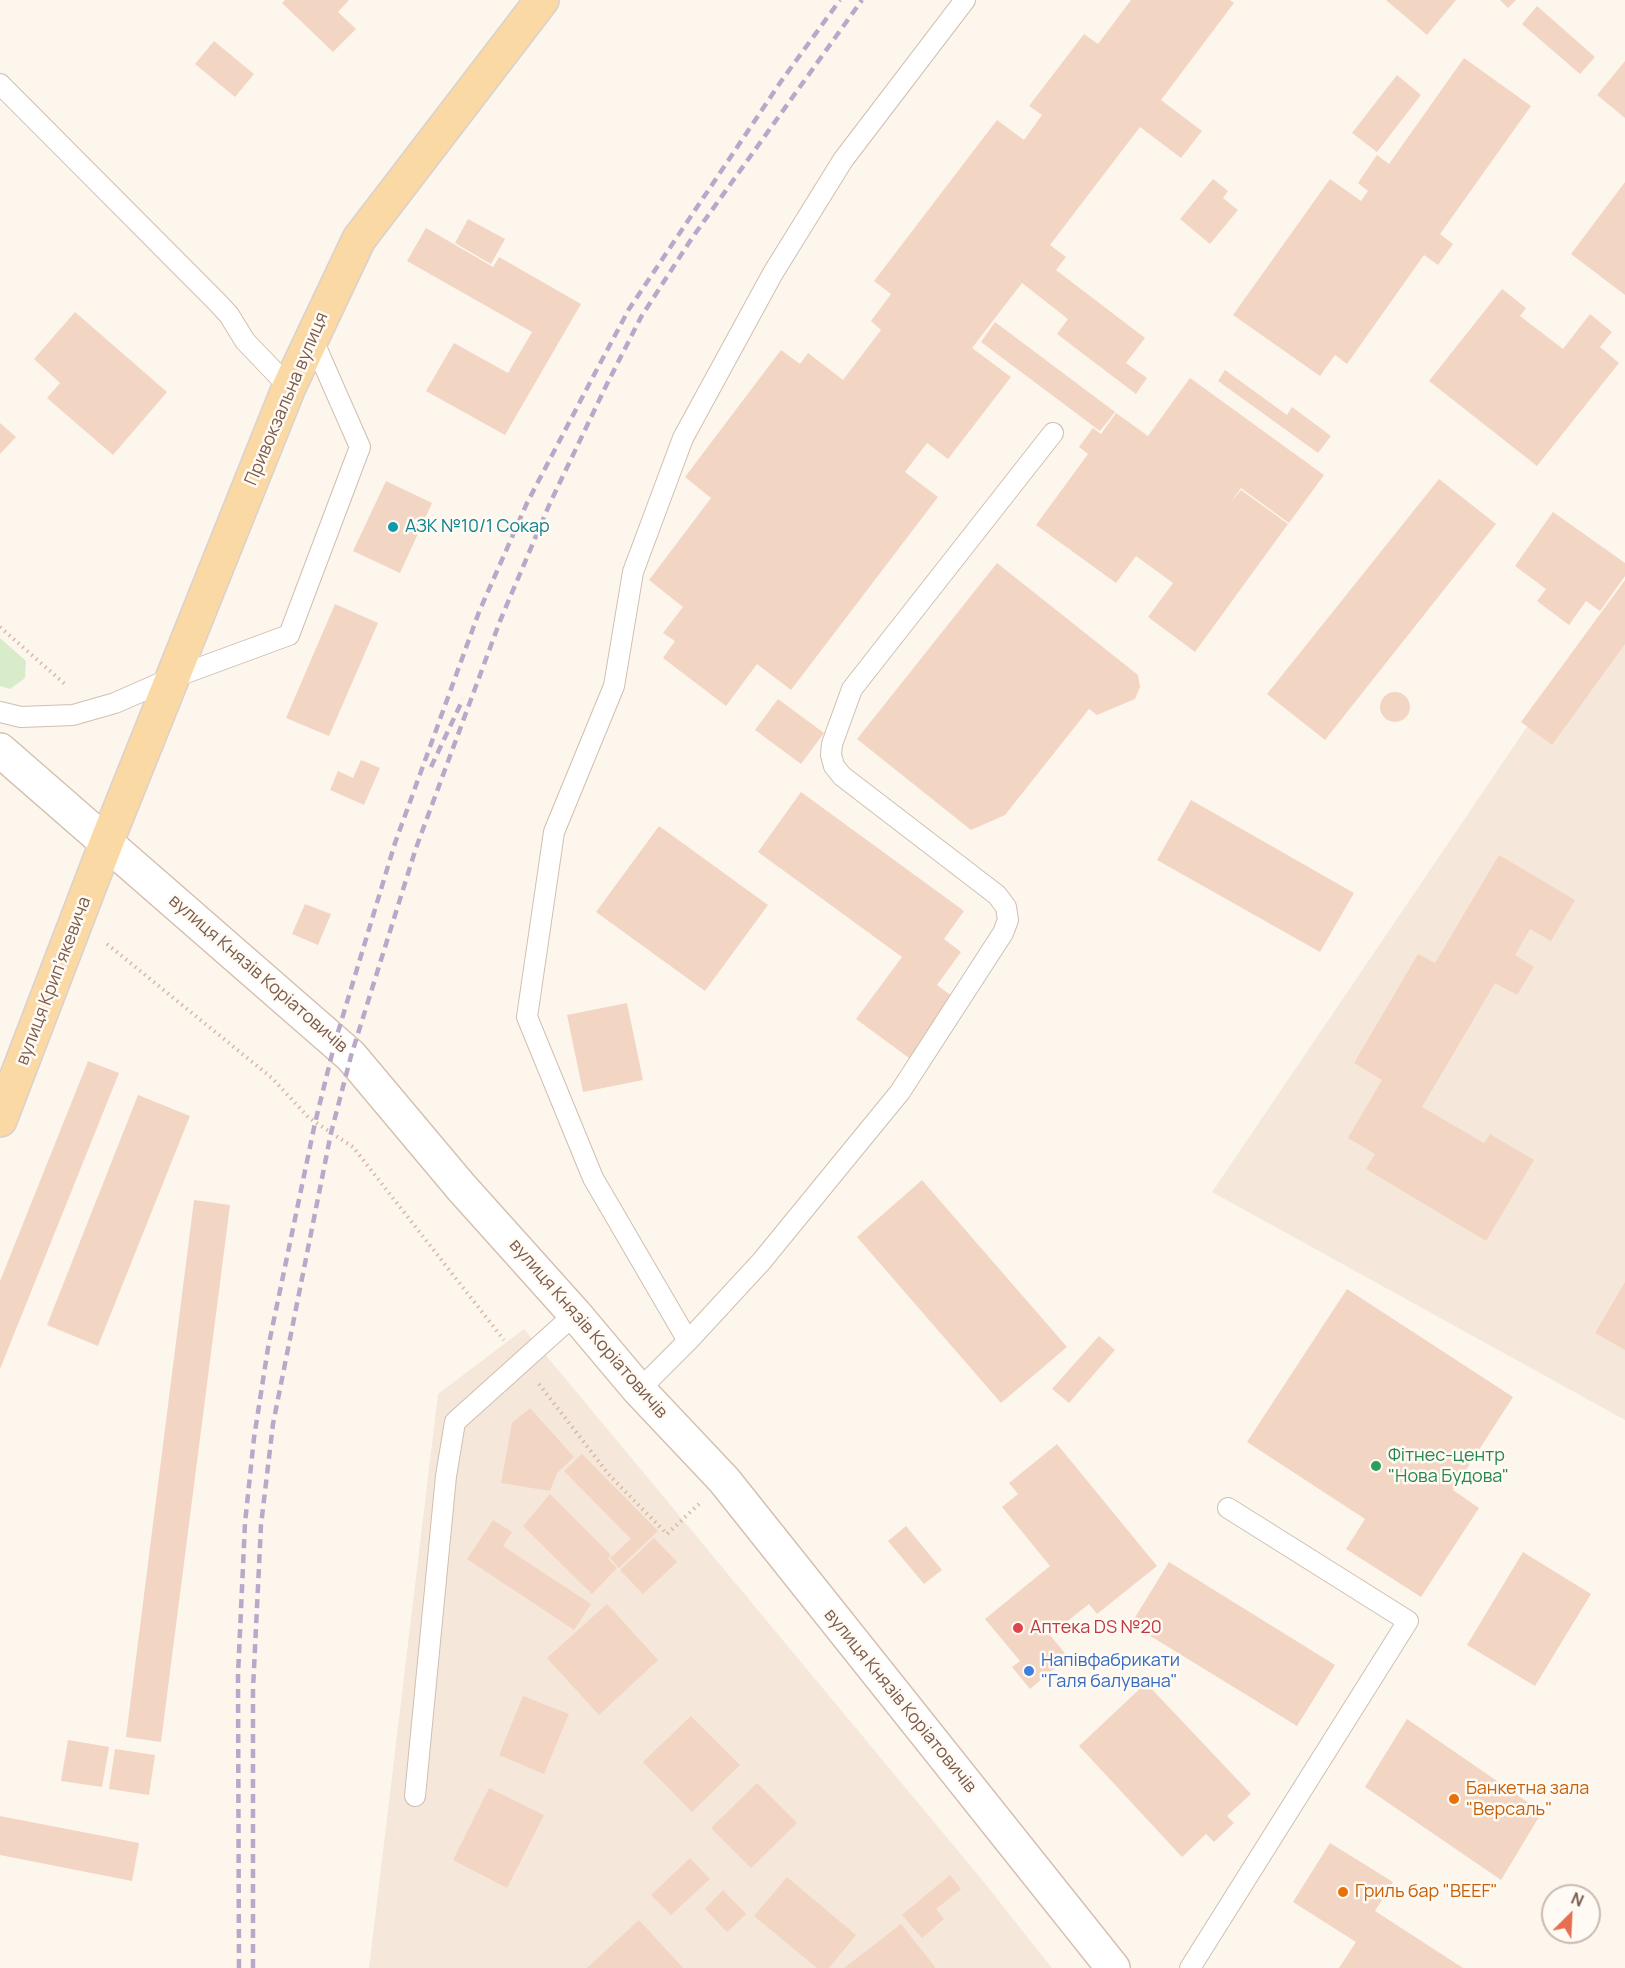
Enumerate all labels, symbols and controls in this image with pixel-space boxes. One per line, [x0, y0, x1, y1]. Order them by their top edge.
street label: Привокзальна вулиця [241, 309, 333, 489]
place label: АЗК №10/1 Сокар [405, 516, 550, 538]
marker: АЗК №10/1 Сокар [386, 520, 400, 534]
street label: вулиця Князів Коріатовичів [164, 890, 352, 1058]
street label: вулиця Крипʼякевича [12, 894, 96, 1068]
street label: вулиця Князів Коріатовичів [504, 1235, 672, 1423]
place label: Фітнес-центр "Нова Будова" [1388, 1445, 1509, 1488]
marker: Фітнес-центр "Нова Будова" [1369, 1459, 1383, 1473]
street label: вулиця Князів Коріатовичів [819, 1605, 981, 1797]
place label: Аптека DS №20 [1030, 1617, 1162, 1639]
marker: Аптека DS №20 [1011, 1621, 1025, 1635]
place label: Напівфабрикати "Галя балувана" [1041, 1650, 1180, 1692]
marker: Напівфабрикати "Галя балувана" [1022, 1664, 1036, 1678]
place label: Банкетна зала "Версаль" [1466, 1778, 1589, 1820]
marker: Банкетна зала "Версаль" [1447, 1792, 1461, 1806]
place label: Гриль бар "BEEF" [1355, 1881, 1498, 1903]
north arrow [1541, 1884, 1601, 1944]
marker: Гриль бар "BEEF" [1336, 1885, 1350, 1899]
text: N [1568, 1887, 1587, 1912]

